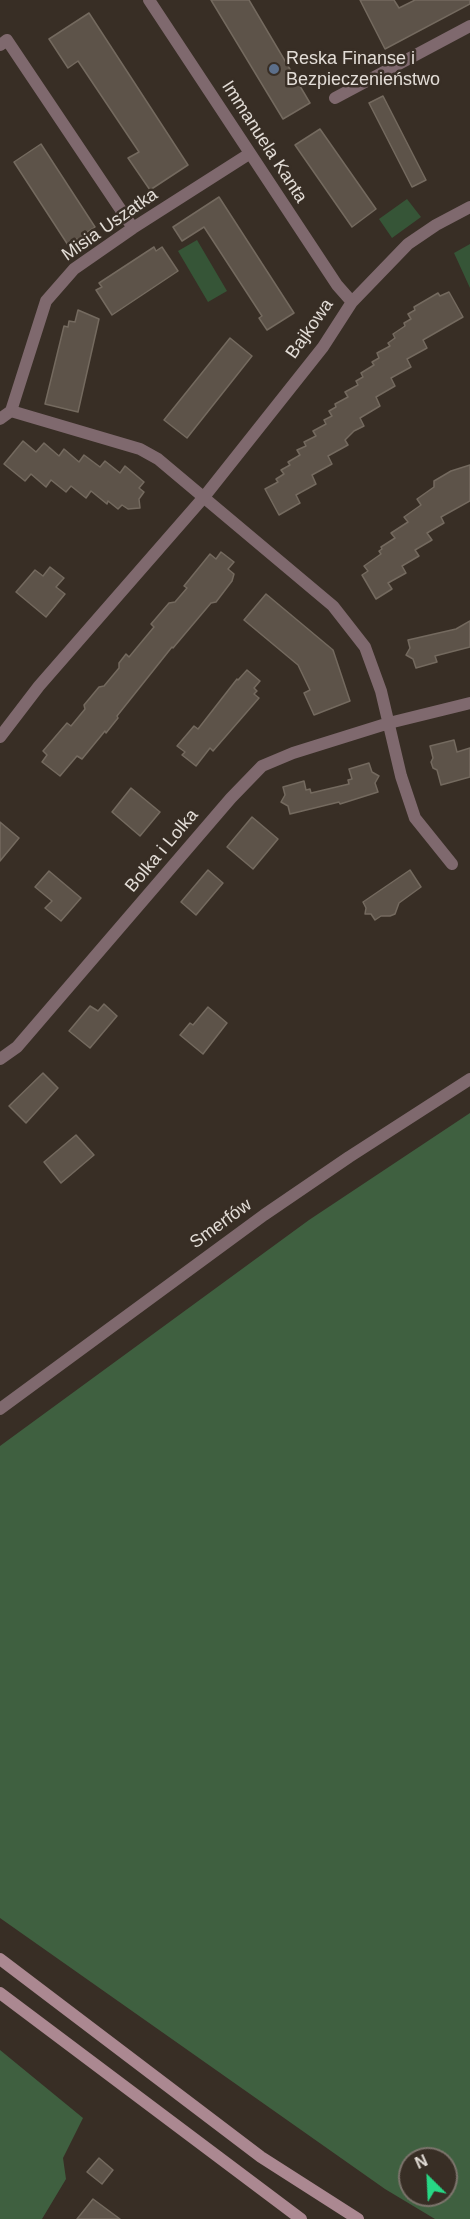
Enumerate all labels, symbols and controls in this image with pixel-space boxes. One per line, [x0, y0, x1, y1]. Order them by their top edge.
place label: Reska Finanse i Bezpieczenieństwo [286, 48, 440, 90]
marker: Reska Finanse i Bezpieczenieństwo [267, 62, 281, 76]
street label: Immanuela Kanta [217, 77, 311, 207]
street label: Misia Uszatka [58, 184, 162, 266]
street label: Bajkowa [282, 295, 338, 363]
street label: Bolka i Lolka [121, 805, 203, 897]
street label: Smerfów [186, 1194, 256, 1254]
north arrow [398, 2147, 458, 2207]
text: N [413, 2152, 430, 2172]

